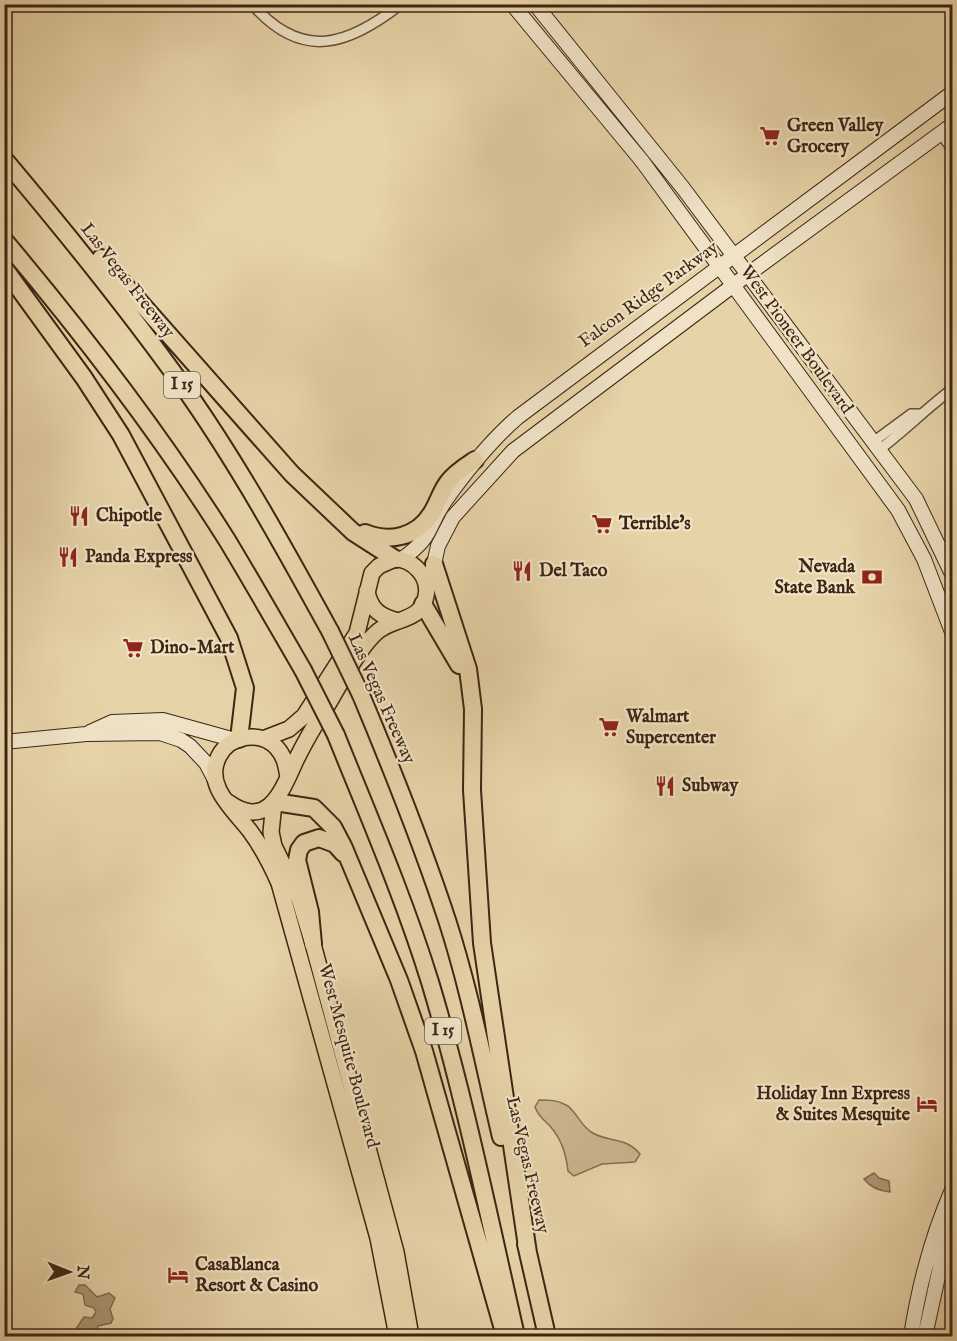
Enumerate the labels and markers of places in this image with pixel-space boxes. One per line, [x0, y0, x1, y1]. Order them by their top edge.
place label: Green Valley Grocery [787, 115, 884, 159]
supermarket icon: Green Valley Grocery [758, 124, 782, 148]
restaurant icon: Chipotle [67, 504, 91, 528]
place label: Chipotle [96, 505, 163, 528]
supermarket icon: Terrible's [590, 512, 614, 536]
place label: Terrible's [618, 513, 691, 536]
restaurant icon: Panda Express [56, 545, 80, 569]
place label: Panda Express [85, 546, 193, 569]
place label: Nevada State Bank [775, 556, 856, 600]
restaurant icon: Del Taco [510, 559, 534, 583]
place label: Del Taco [539, 560, 608, 583]
bank icon: Nevada State Bank [860, 565, 884, 589]
supermarket icon: Dino-Mart [121, 636, 145, 660]
place label: Dino-Mart [150, 637, 235, 660]
place label: Walmart Supercenter [625, 706, 716, 750]
supermarket icon: Walmart Supercenter [597, 715, 621, 739]
restaurant icon: Subway [653, 774, 677, 798]
place label: Subway [682, 775, 739, 798]
place label: Holiday Inn Express & Suites Mesquite [756, 1083, 911, 1127]
hotel icon: Holiday Inn Express & Suites Mesquite [915, 1092, 939, 1116]
place label: CasaBlanca Resort & Casino [195, 1254, 318, 1298]
hotel icon: CasaBlanca Resort & Casino [166, 1263, 190, 1287]

